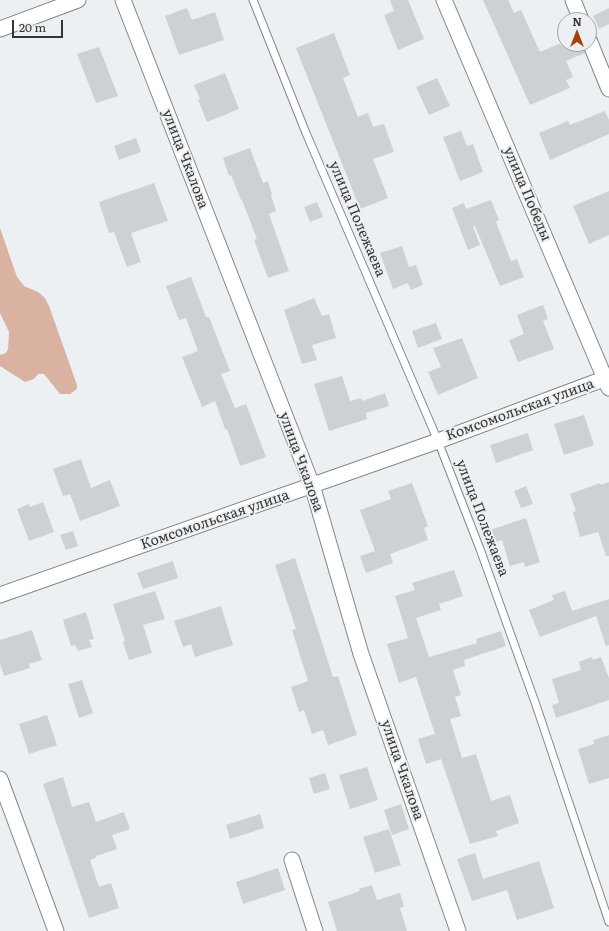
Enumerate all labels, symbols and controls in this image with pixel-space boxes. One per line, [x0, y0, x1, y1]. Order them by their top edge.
scale bar [14, 12, 65, 38]
north arrow [557, 12, 597, 52]
text: N [572, 13, 582, 29]
text: 20 m [19, 18, 46, 36]
street label: улица Чкалова [158, 107, 212, 211]
street label: улица Победы [500, 144, 554, 244]
street label: улица Полежаева [325, 159, 389, 279]
street label: Комсомольская улица [444, 375, 596, 445]
street label: улица Чкалова [275, 410, 327, 514]
street label: улица Полежаева [452, 457, 512, 579]
street label: Комсомольская улица [138, 487, 292, 553]
street label: улица Чкалова [377, 718, 427, 822]

